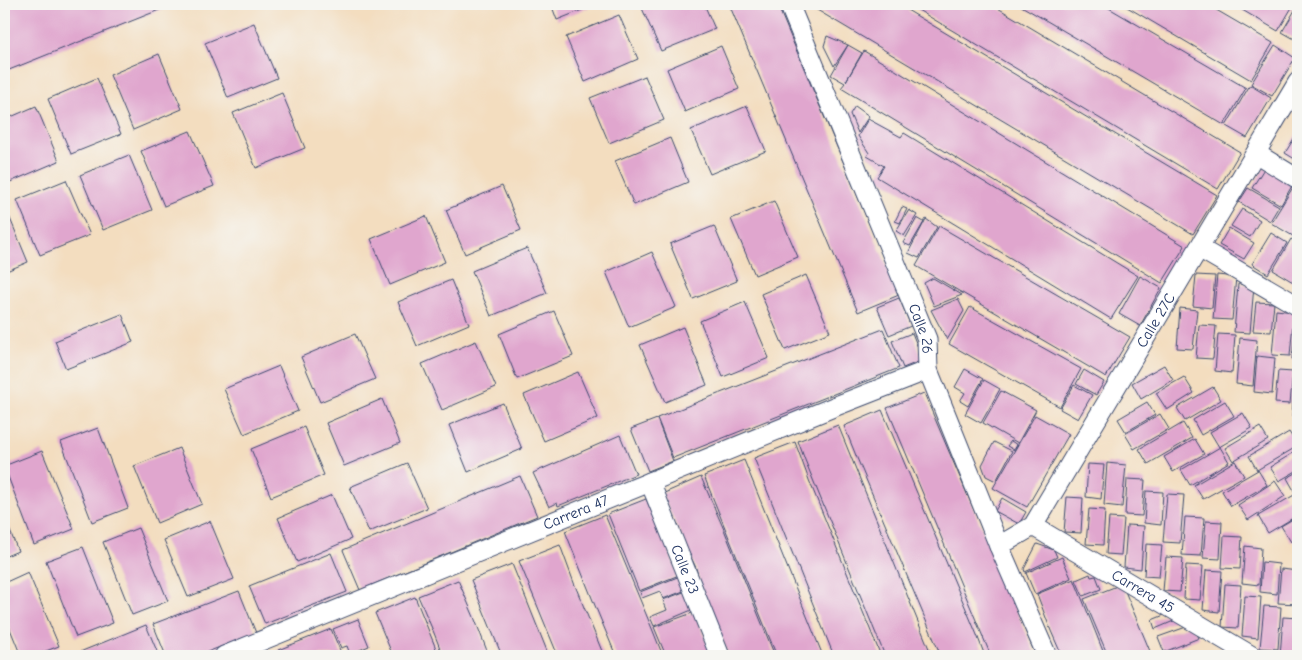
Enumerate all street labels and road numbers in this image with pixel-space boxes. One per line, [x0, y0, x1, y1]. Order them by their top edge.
street label: Calle 27C [1133, 290, 1179, 351]
street label: Calle 26 [904, 301, 936, 354]
street label: Carrera 47 [540, 491, 611, 534]
street label: Calle 23 [667, 542, 703, 596]
street label: Carrera 45 [1108, 566, 1178, 617]

